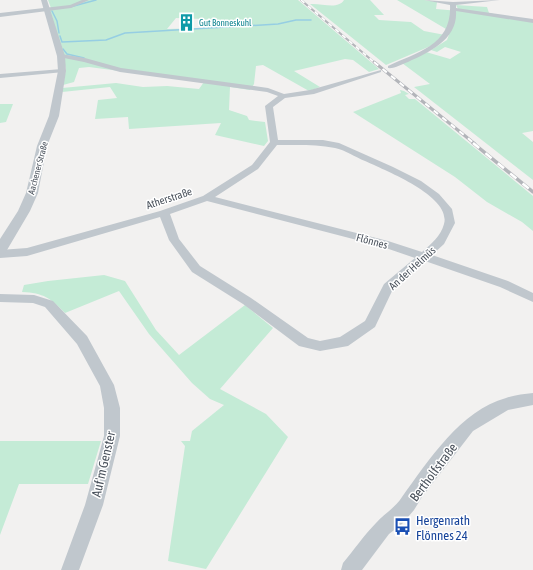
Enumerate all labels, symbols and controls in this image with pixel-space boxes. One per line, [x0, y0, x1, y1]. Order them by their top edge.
building icon: Gut Bonneskuhl [176, 13, 196, 33]
place label: Gut Bonneskuhl [199, 18, 252, 28]
street label: Aachener Straße [26, 141, 50, 195]
street label: Atherstraße [145, 185, 193, 211]
street label: Flönnes [355, 231, 389, 251]
street label: An der Helmüs [386, 244, 438, 292]
street label: Auf'm Genster [89, 430, 118, 498]
street label: Bertholfstraße [407, 440, 460, 504]
place label: Hergenrath Flönnes 24 [416, 513, 470, 543]
bus stop icon: Hergenrath Flönnes 24 [393, 517, 413, 537]

